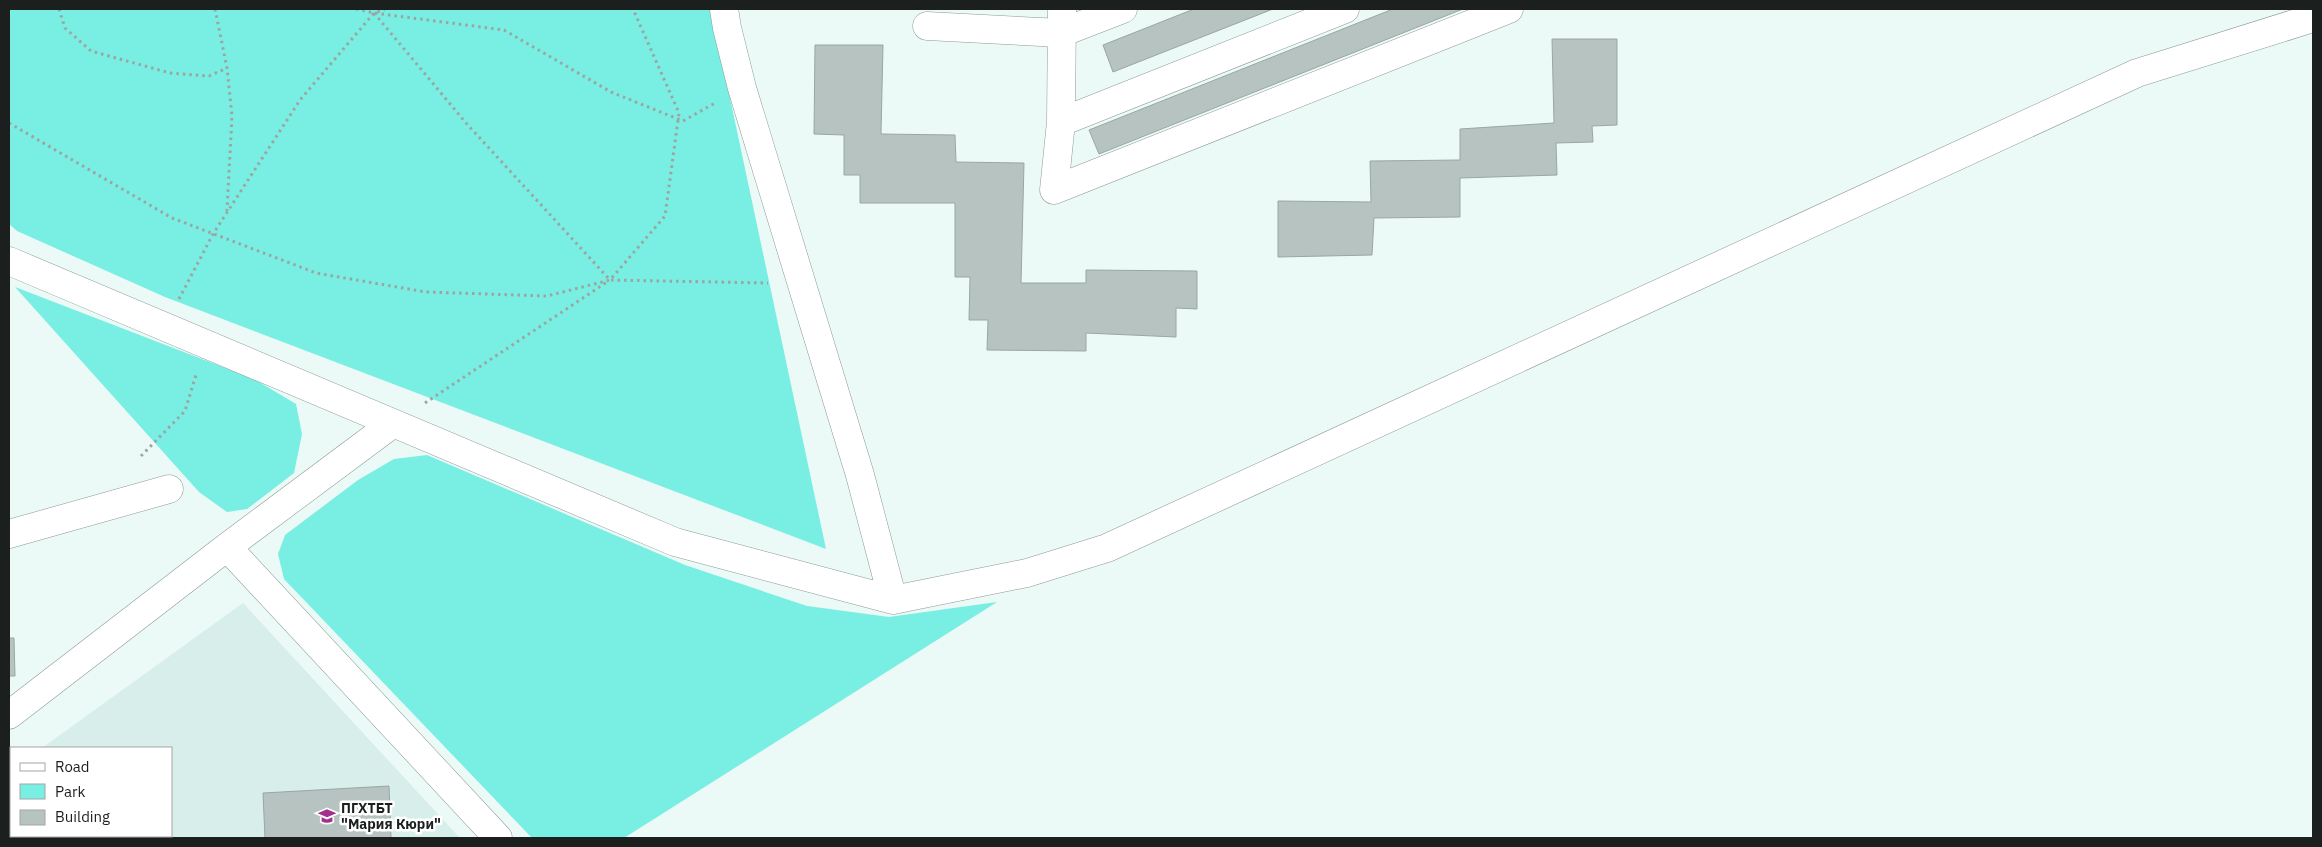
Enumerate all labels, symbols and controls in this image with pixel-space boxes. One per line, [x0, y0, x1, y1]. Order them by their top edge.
legend [10, 747, 172, 837]
text: Road [55, 757, 90, 776]
text: Park [55, 782, 85, 801]
place label: ПГХТБТ "Мария Кюри" [341, 799, 441, 833]
school or university icon: ПГХТБТ "Мария Кюри" [317, 806, 337, 826]
text: Building [55, 807, 110, 826]

